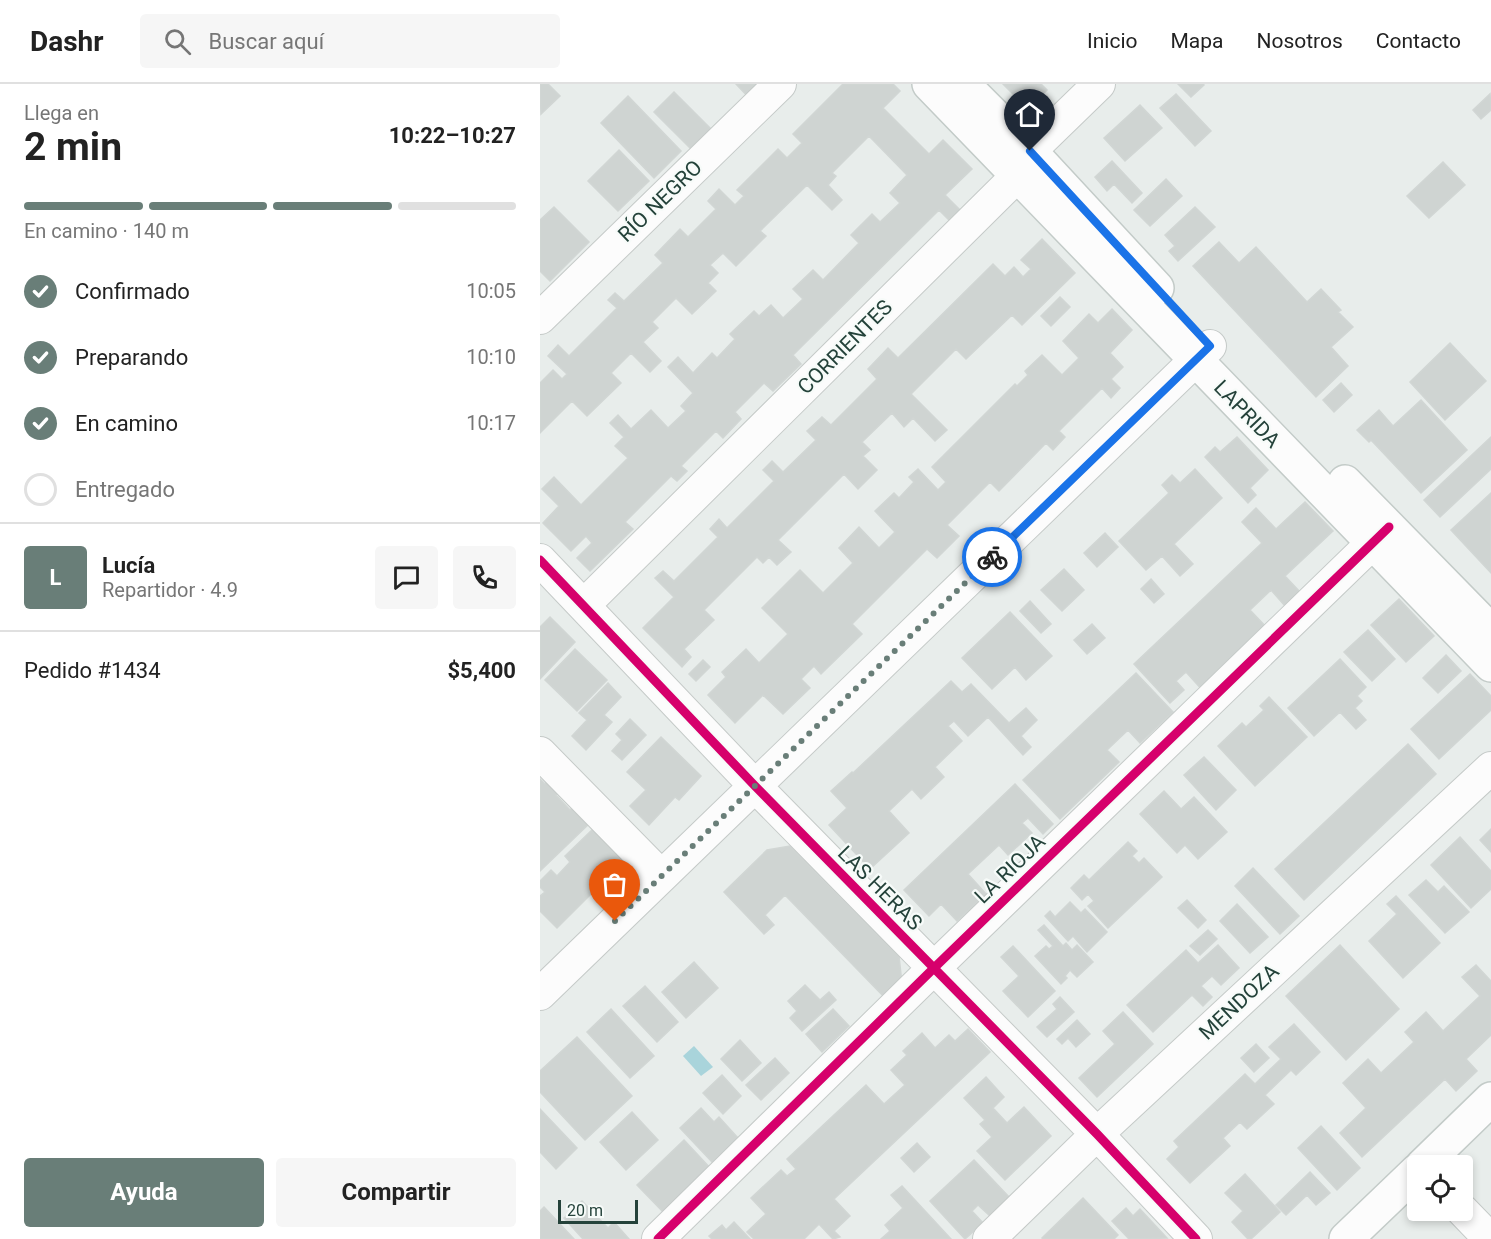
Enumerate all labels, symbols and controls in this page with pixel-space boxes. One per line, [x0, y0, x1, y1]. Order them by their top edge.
search box [140, 14, 560, 68]
text: Dashr [30, 25, 104, 58]
icon: search [161, 25, 194, 58]
text: Buscar aquí [209, 29, 324, 54]
text: Inicio [1087, 29, 1137, 53]
text: Mapa [1170, 29, 1223, 53]
text: Nosotros [1256, 29, 1343, 53]
text: Contacto [1376, 29, 1461, 53]
pin [1004, 89, 1055, 151]
icon: home [1013, 98, 1046, 131]
text: Llega en [24, 101, 99, 125]
text: 10:22–10:27 [389, 123, 516, 148]
text: 2 min [24, 124, 122, 170]
street label: RÍO NEGRO [613, 155, 707, 247]
text: En camino · 140 m [24, 219, 189, 243]
icon: check [24, 275, 57, 308]
text: Confirmado [75, 279, 190, 304]
text: 10:05 [466, 279, 516, 303]
street label: CORRIENTES [793, 295, 897, 399]
icon: check [24, 341, 57, 374]
text: Preparando [75, 345, 188, 370]
text: 10:10 [466, 345, 516, 369]
street label: LAPRIDA [1209, 375, 1285, 453]
icon: check [24, 407, 57, 440]
text: En camino [75, 411, 178, 436]
text: 10:17 [466, 411, 516, 435]
text: Entregado [75, 477, 175, 502]
courier [962, 527, 1022, 587]
icon: bike [976, 541, 1009, 574]
button: chat [375, 546, 438, 609]
button: phone [453, 546, 516, 609]
text: Lucía [102, 553, 155, 578]
text: L [50, 565, 61, 590]
text: Repartidor · 4.9 [102, 578, 238, 602]
text: Pedido #1434 [24, 658, 161, 683]
text: $5,400 [447, 658, 516, 683]
street label: LA RIOJA [970, 829, 1050, 908]
street label: LAS HERAS [833, 841, 927, 935]
pin [589, 859, 640, 921]
icon: bag [598, 868, 631, 901]
street label: MENDOZA [1194, 959, 1284, 1045]
map controls [1407, 1155, 1473, 1221]
button: locate [1407, 1155, 1473, 1221]
button: Ayuda [24, 1158, 264, 1227]
button: Compartir [276, 1158, 516, 1227]
scale bar [558, 1197, 638, 1224]
text: 20 m [567, 1201, 603, 1220]

